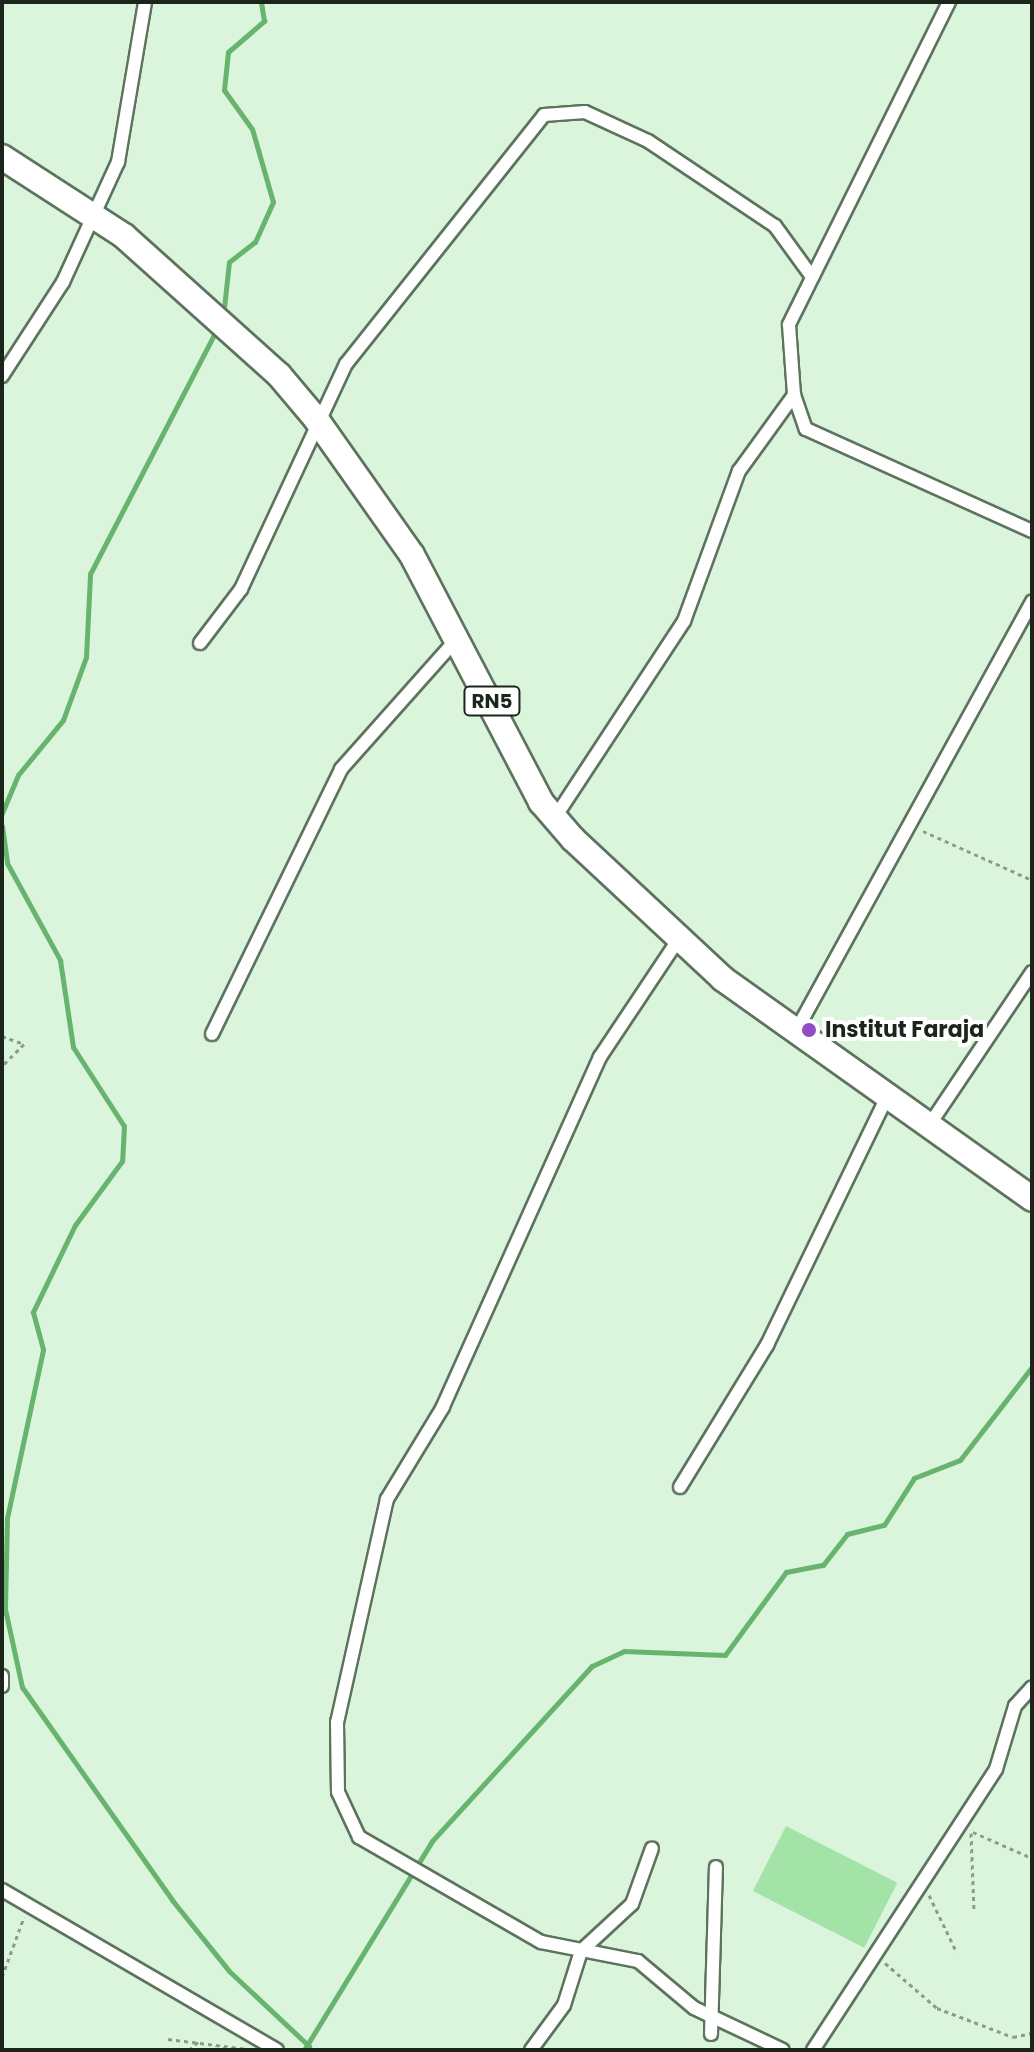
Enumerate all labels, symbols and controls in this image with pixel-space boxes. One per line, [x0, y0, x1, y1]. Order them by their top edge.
road number: RN5 [462, 685, 522, 717]
place label: Institut Faraja [825, 1017, 984, 1043]
marker: Institut Faraja [800, 1021, 818, 1039]

